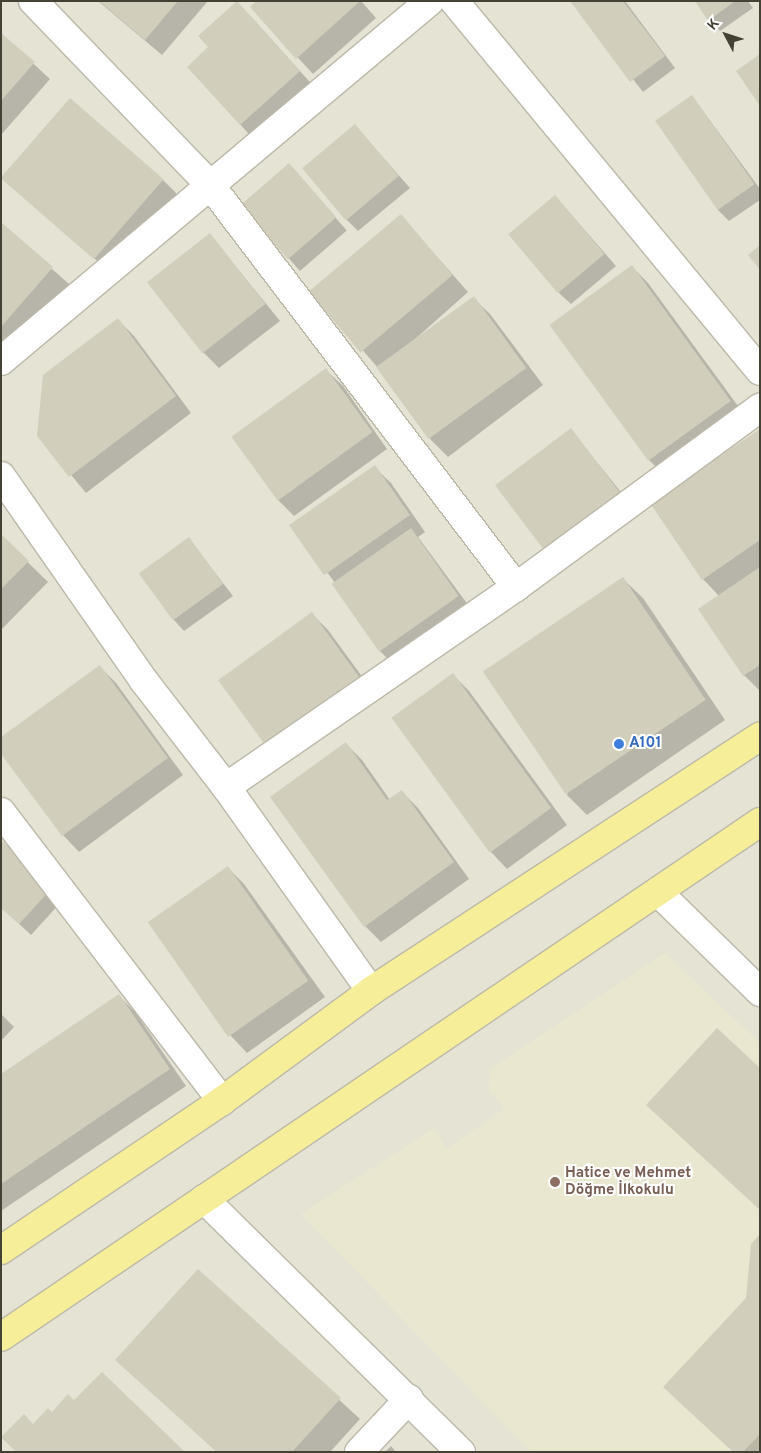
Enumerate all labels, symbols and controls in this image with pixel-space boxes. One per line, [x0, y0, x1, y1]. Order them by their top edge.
north arrow [701, 10, 751, 60]
text: K [704, 16, 724, 34]
place label: A101 [629, 735, 661, 753]
marker: A101 [613, 738, 625, 750]
place label: Hatice ve Mehmet Döğme İlkokulu [565, 1164, 691, 1199]
marker: Hatice ve Mehmet Döğme İlkokulu [549, 1176, 561, 1188]

